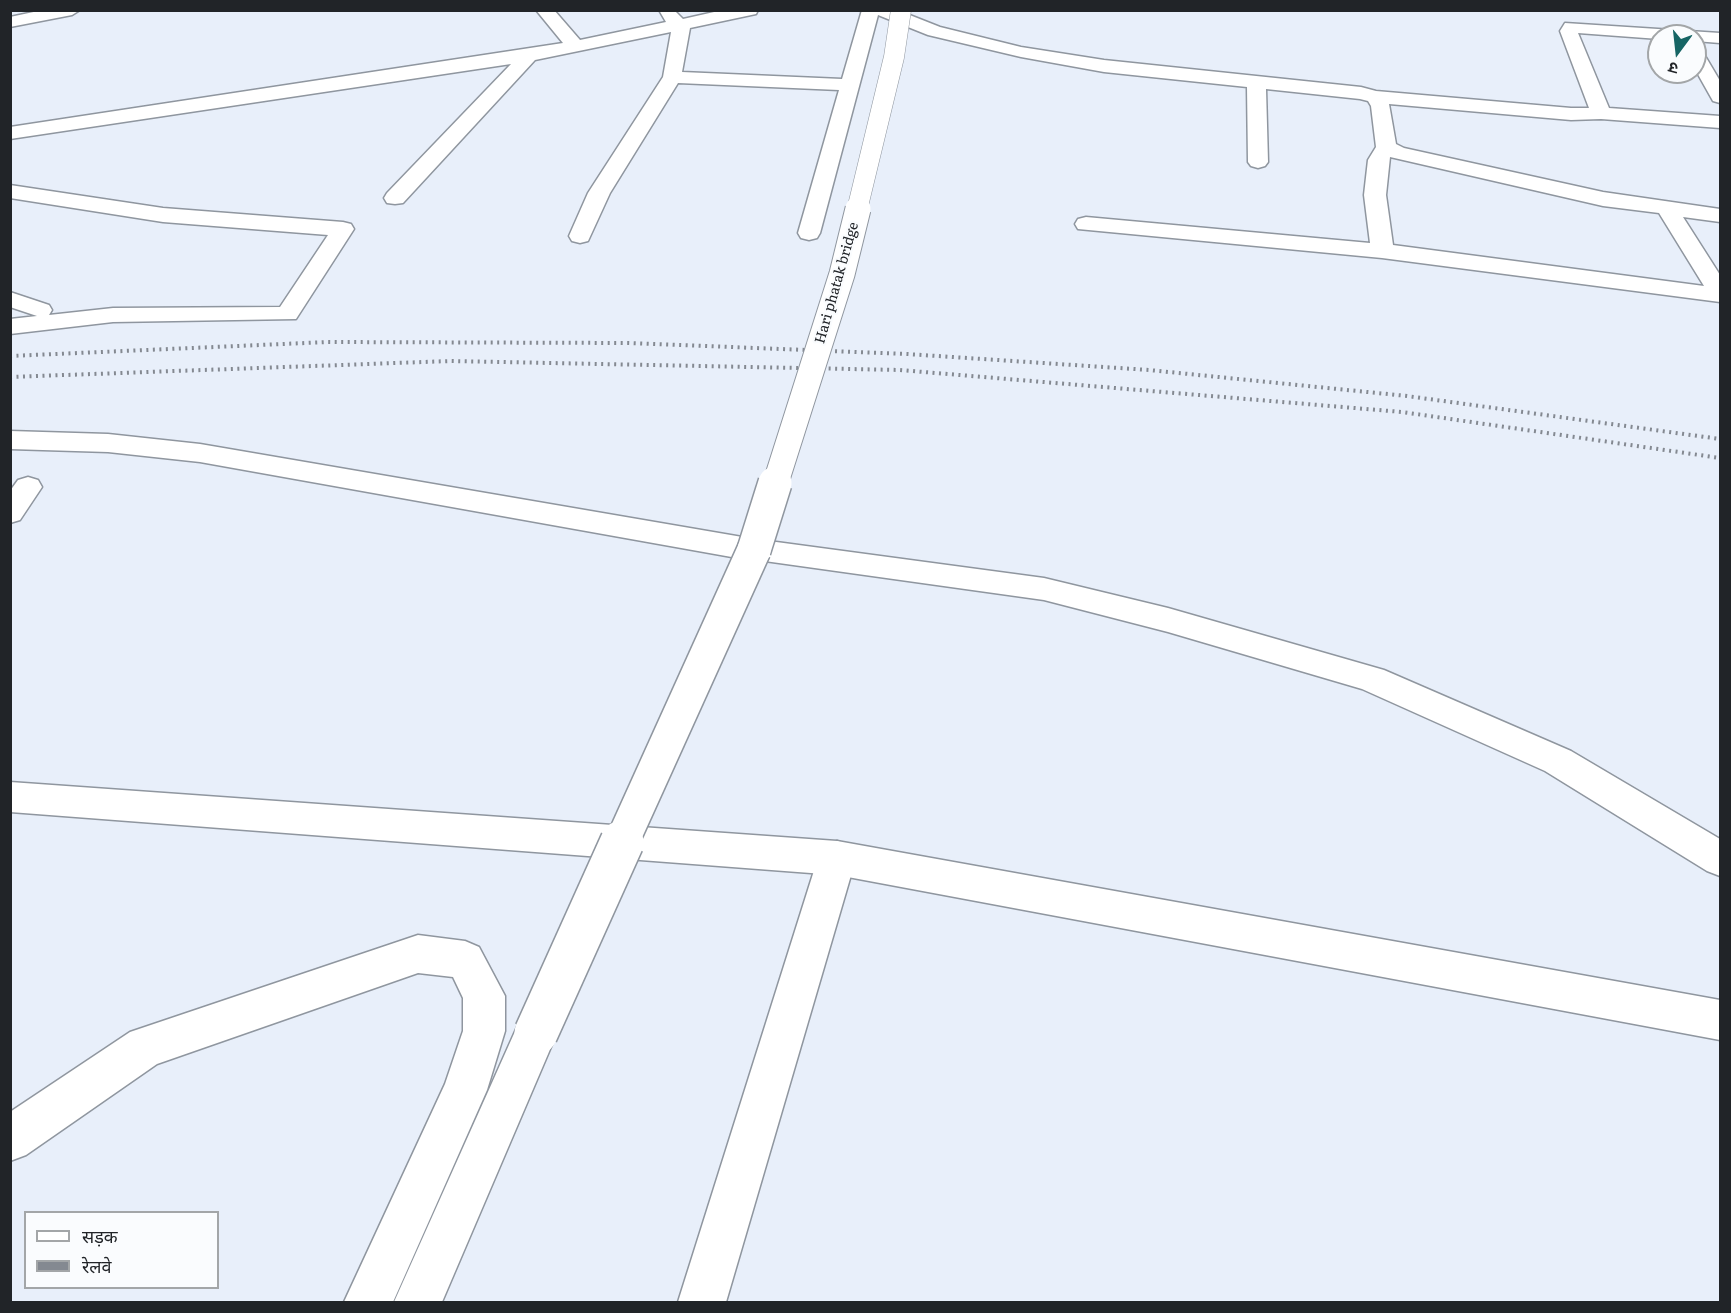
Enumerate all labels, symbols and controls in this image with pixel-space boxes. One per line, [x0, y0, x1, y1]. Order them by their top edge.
north arrow [1647, 24, 1707, 84]
text: उ [1665, 57, 1680, 82]
street label: Hari phatak bridge [812, 220, 862, 346]
legend [24, 1211, 219, 1289]
text: सड़क [82, 1222, 118, 1249]
text: रेलवे [82, 1252, 112, 1279]

